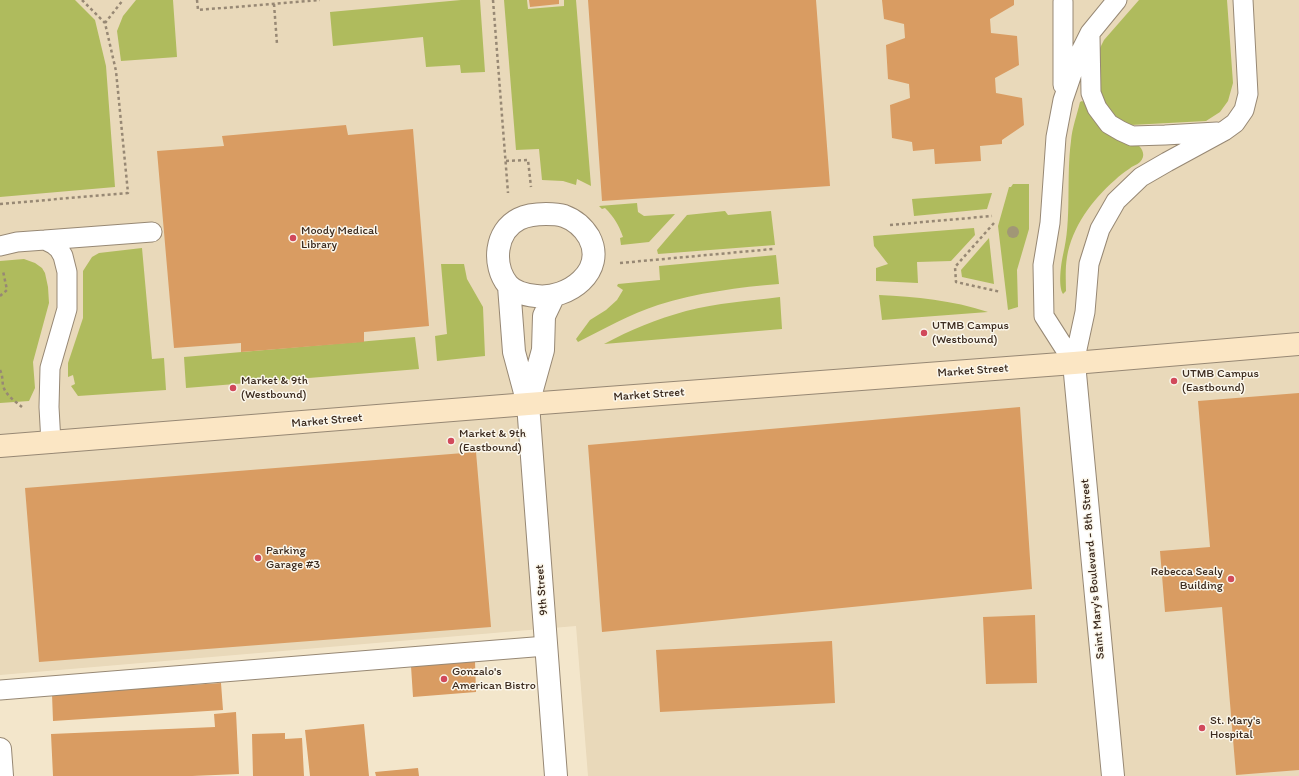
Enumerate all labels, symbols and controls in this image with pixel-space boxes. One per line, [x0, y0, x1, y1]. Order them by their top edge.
place label: Moody Medical Library [301, 224, 378, 252]
marker: Moody Medical Library [288, 233, 298, 243]
place label: UTMB Campus (Westbound) [932, 319, 1009, 347]
marker: UTMB Campus (Westbound) [919, 328, 929, 338]
street label: Market Street [937, 361, 1009, 381]
place label: UTMB Campus (Eastbound) [1182, 367, 1259, 395]
place label: Market & 9th (Westbound) [241, 374, 308, 402]
marker: UTMB Campus (Eastbound) [1169, 376, 1179, 386]
marker: Market & 9th (Westbound) [228, 383, 238, 393]
street label: Market Street [613, 385, 685, 405]
street label: Market Street [291, 411, 363, 431]
place label: Market & 9th (Eastbound) [459, 427, 526, 455]
marker: Market & 9th (Eastbound) [446, 436, 456, 446]
street label: Saint Mary's Boulevard - 8th Street [1078, 478, 1108, 660]
place label: Parking Garage #3 [266, 544, 320, 572]
marker: Parking Garage #3 [253, 553, 263, 563]
street label: 9th Street [533, 564, 551, 616]
place label: Rebecca Sealy Building [1151, 565, 1223, 593]
marker: Rebecca Sealy Building [1226, 574, 1236, 584]
place label: Gonzalo's American Bistro [452, 665, 536, 693]
marker: Gonzalo's American Bistro [439, 674, 449, 684]
place label: St. Mary's Hospital [1210, 714, 1261, 742]
marker: St. Mary's Hospital [1197, 723, 1207, 733]

